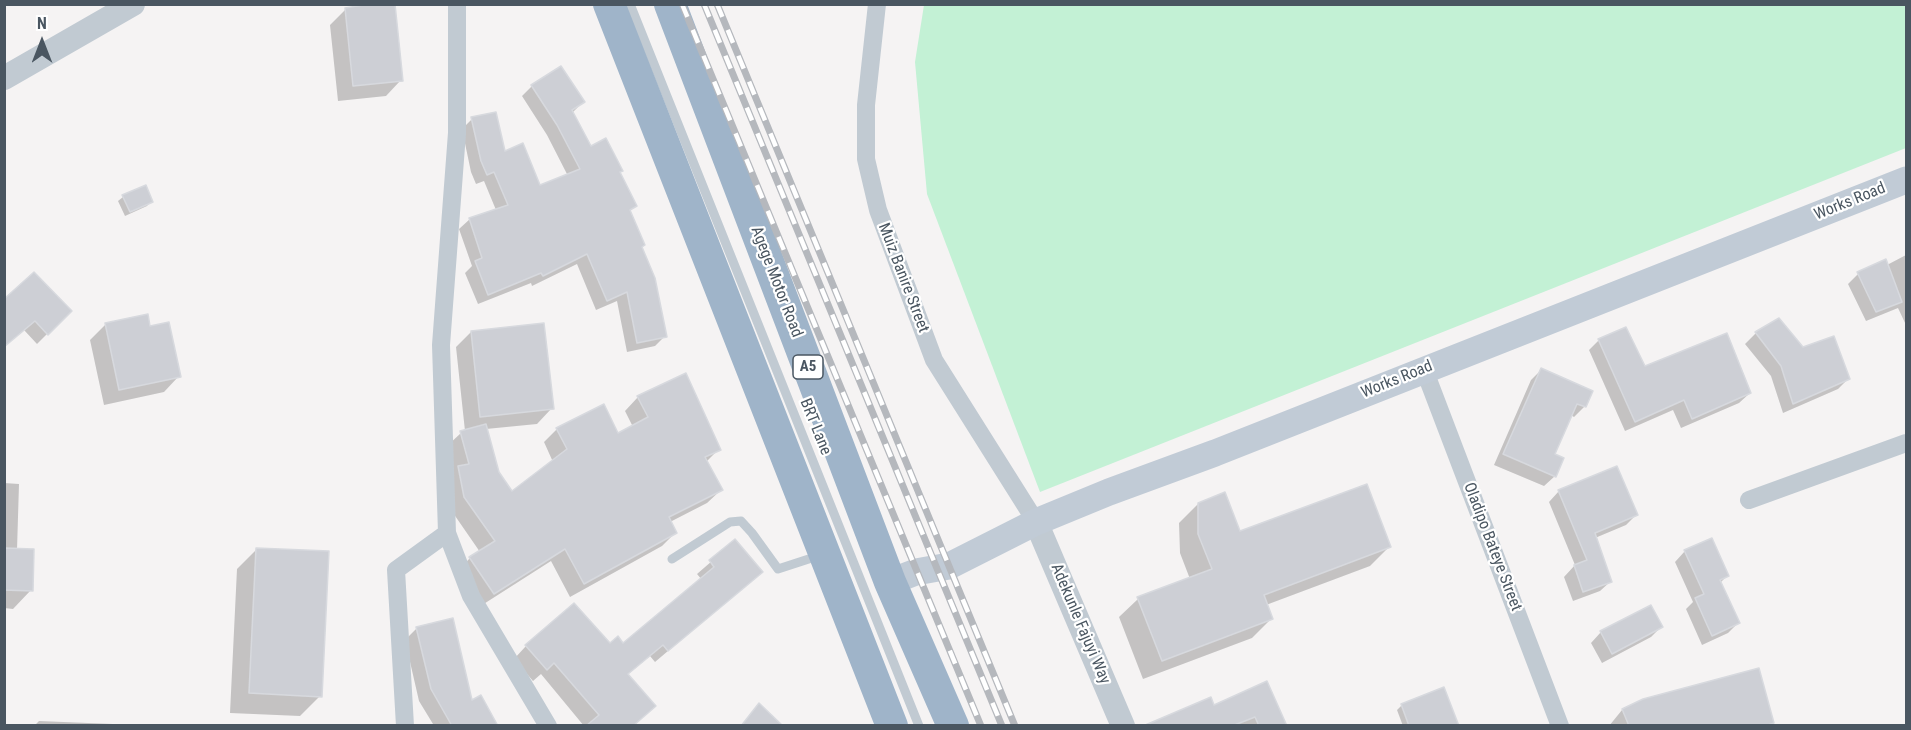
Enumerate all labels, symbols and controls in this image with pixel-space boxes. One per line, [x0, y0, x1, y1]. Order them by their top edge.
north arrow [12, 12, 72, 72]
text: N [37, 14, 47, 33]
street label: Works Road [1812, 179, 1888, 225]
street label: Muiz Banire Street [873, 221, 933, 335]
street label: Agege Motor Road [746, 224, 806, 340]
road number: A5 [793, 355, 823, 379]
street label: Works Road [1359, 357, 1435, 403]
street label: BRT Lane [795, 396, 835, 458]
street label: Oladipo Bateye Street [1459, 480, 1525, 614]
street label: Adekunle Fajuyi Way [1046, 561, 1114, 687]

